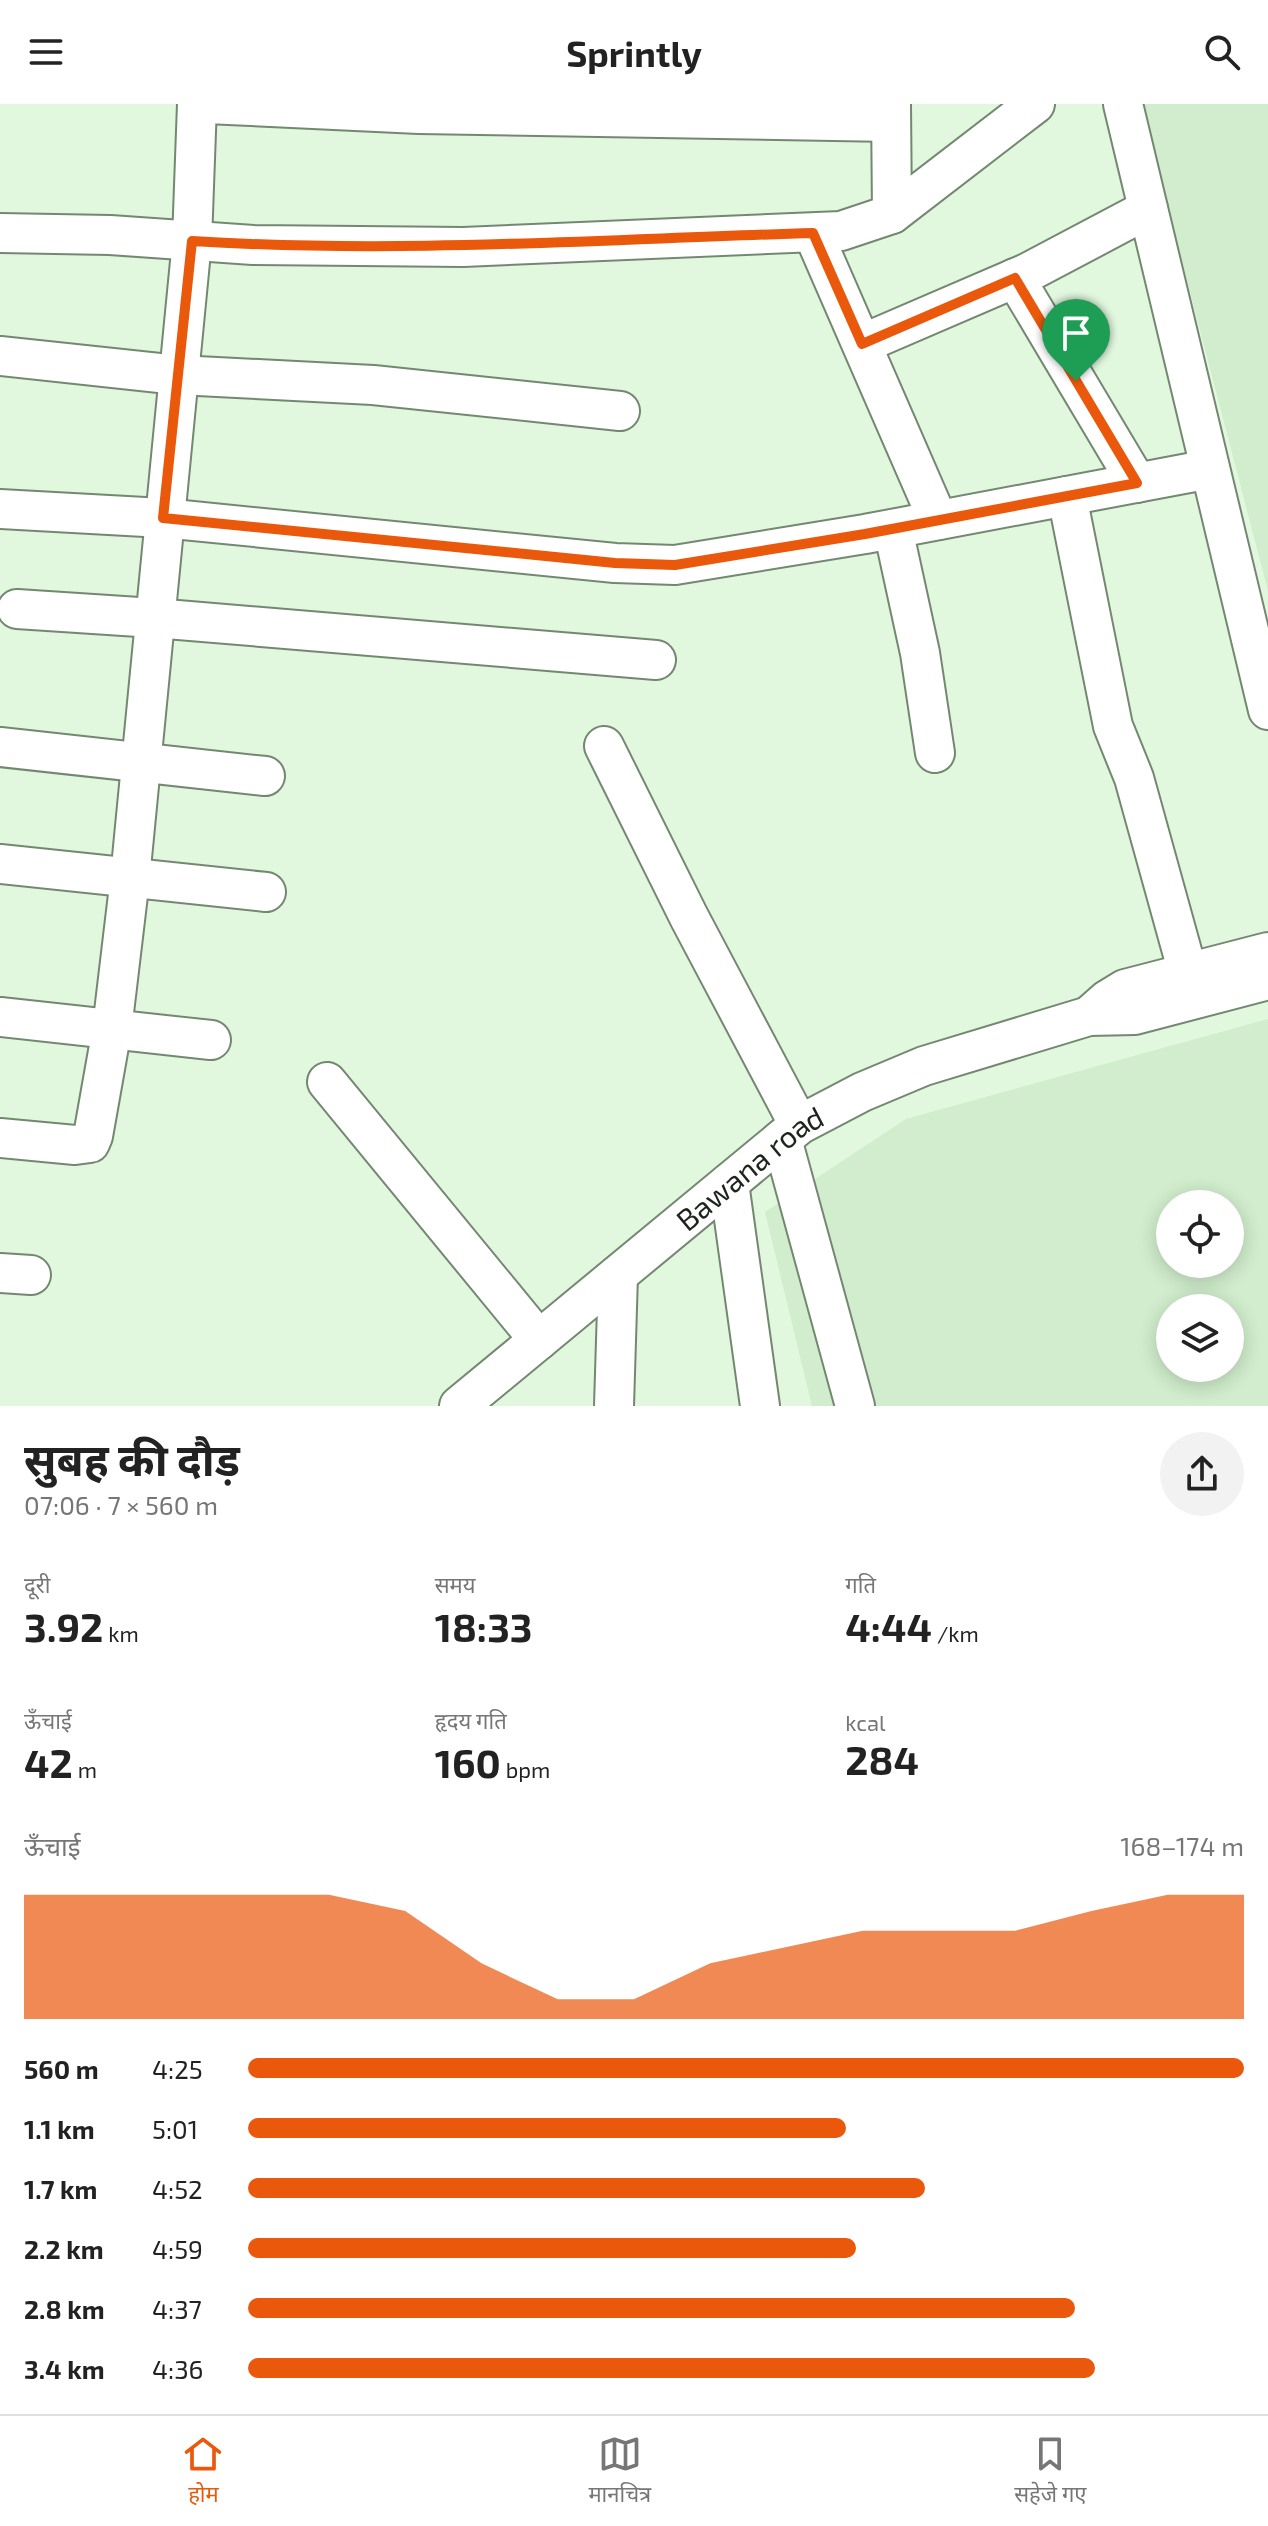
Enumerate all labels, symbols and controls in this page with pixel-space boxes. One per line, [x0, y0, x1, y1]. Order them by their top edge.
icon: menu [24, 30, 68, 74]
icon: search [1200, 30, 1244, 74]
text: Sprintly [566, 31, 702, 74]
pin [1042, 299, 1110, 381]
icon: arrive [1054, 311, 1098, 355]
street label: Bawana road [668, 1098, 829, 1237]
map controls [1156, 1190, 1244, 1382]
button: locate [1156, 1190, 1244, 1278]
button: layers [1156, 1294, 1244, 1382]
text: सुबह की दौड़ [24, 1432, 240, 1485]
button: share [1160, 1432, 1244, 1516]
text: 07:06 · 7 × 560 m [24, 1489, 218, 1520]
text: दूरी [24, 1571, 50, 1597]
text: समय [435, 1571, 475, 1597]
text: गति [845, 1571, 876, 1597]
text: 3.92 [24, 1602, 103, 1650]
text: 18:33 [435, 1602, 533, 1650]
text: 4:44 [845, 1602, 932, 1650]
text: km [103, 1620, 139, 1646]
text: /km [932, 1620, 979, 1646]
text: ऊँचाई [24, 1707, 72, 1733]
text: हृदय गति [435, 1707, 507, 1733]
text: kcal [845, 1709, 886, 1735]
text: 284 [845, 1735, 919, 1783]
text: 42 [24, 1738, 73, 1786]
text: 160 [435, 1738, 501, 1786]
text: m [73, 1756, 97, 1782]
text: bpm [501, 1756, 550, 1782]
text: ऊँचाई [24, 1830, 80, 1861]
text: 168–174 m [1120, 1830, 1244, 1861]
text: 560 m [24, 2053, 99, 2084]
text: 4:25 [152, 2053, 203, 2084]
text: 1.1 km [24, 2113, 95, 2144]
text: 5:01 [152, 2113, 198, 2144]
text: 1.7 km [24, 2173, 98, 2204]
text: 4:52 [152, 2173, 203, 2204]
text: 2.2 km [24, 2233, 104, 2264]
text: 4:59 [152, 2233, 203, 2264]
text: 2.8 km [24, 2293, 105, 2324]
text: 4:37 [152, 2293, 202, 2324]
text: 3.4 km [24, 2353, 105, 2384]
text: 4:36 [152, 2353, 203, 2384]
tab: होम [181, 2432, 225, 2511]
tab: मानचित्र [588, 2432, 651, 2511]
tab: सहेजे गए [1014, 2432, 1087, 2511]

